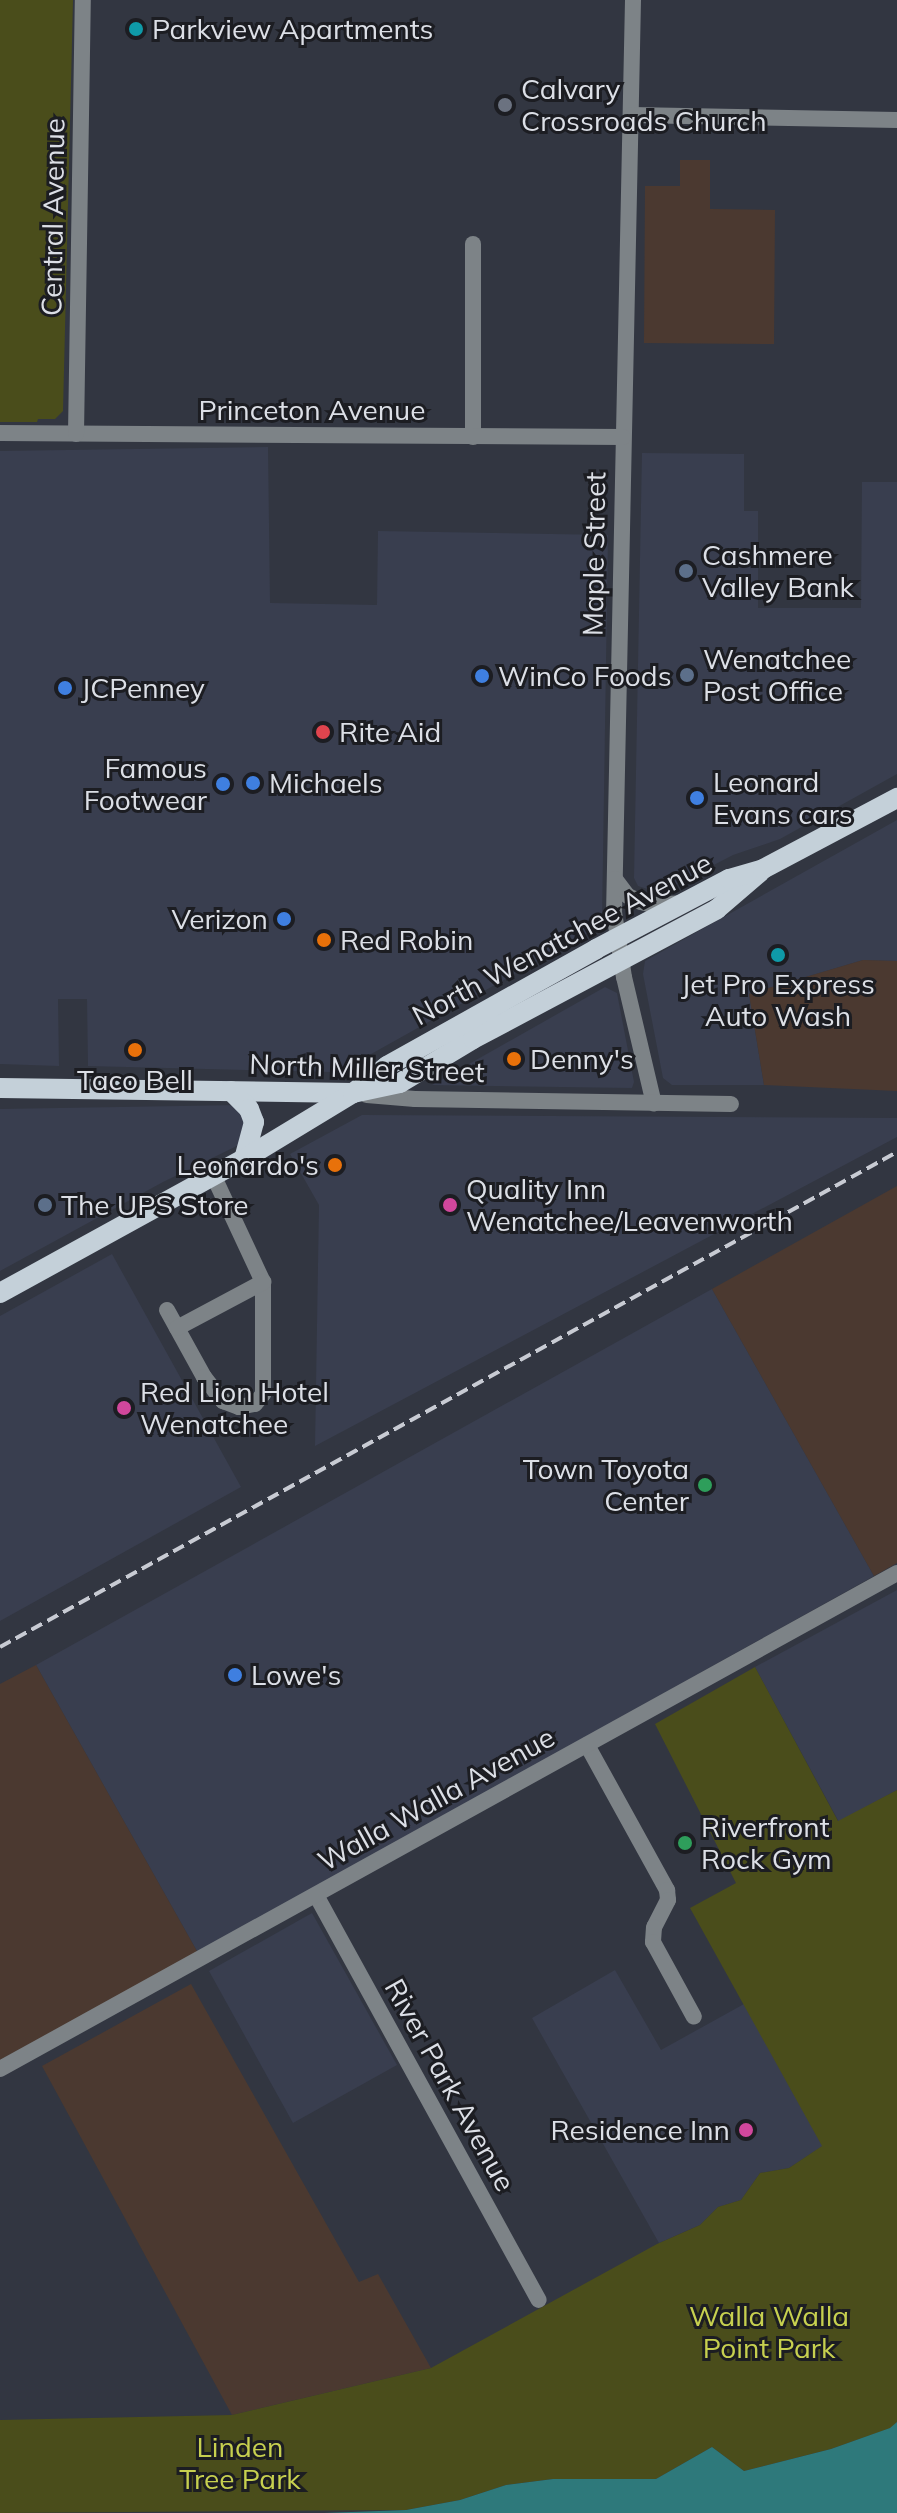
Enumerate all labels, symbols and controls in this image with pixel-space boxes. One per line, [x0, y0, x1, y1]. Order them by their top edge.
place label: Parkview Apartments [152, 12, 433, 46]
marker: Parkview Apartments [127, 20, 145, 38]
place label: Calvary Crossroads Church [521, 72, 767, 138]
marker: Calvary Crossroads Church [496, 96, 514, 114]
street label: Central Avenue [34, 118, 72, 316]
street label: Princeton Avenue [199, 393, 425, 427]
street label: Maple Street [576, 472, 612, 636]
place label: Cashmere Valley Bank [702, 538, 854, 604]
marker: Cashmere Valley Bank [677, 562, 695, 580]
place label: Wenatchee Post Office [703, 642, 851, 708]
place label: WinCo Foods [498, 659, 672, 693]
marker: Wenatchee Post Office [678, 666, 696, 684]
marker: WinCo Foods [473, 667, 491, 685]
place label: JCPenney [81, 671, 205, 705]
marker: JCPenney [56, 679, 74, 697]
place label: Rite Aid [339, 715, 441, 749]
marker: Rite Aid [314, 723, 332, 741]
place label: Famous Footwear [84, 751, 207, 817]
place label: Leonard Evans cars [713, 765, 853, 831]
place label: Michaels [269, 766, 383, 800]
marker: Michaels [244, 774, 262, 792]
marker: Famous Footwear [214, 775, 232, 793]
marker: Leonard Evans cars [688, 789, 706, 807]
street label: North Wenatchee Avenue [406, 846, 718, 1032]
place label: Verizon [171, 902, 268, 936]
marker: Verizon [275, 910, 293, 928]
place label: Red Robin [340, 923, 473, 957]
marker: Red Robin [315, 931, 333, 949]
marker: Jet Pro Express Auto Wash [769, 946, 787, 964]
place label: Jet Pro Express Auto Wash [681, 967, 875, 1033]
marker: Taco Bell [126, 1041, 144, 1059]
place label: Denny's [530, 1042, 634, 1076]
street label: North Miller Street [249, 1047, 485, 1089]
marker: Denny's [505, 1050, 523, 1068]
place label: Taco Bell [77, 1063, 193, 1097]
place label: Leonardo's [177, 1148, 319, 1182]
marker: Leonardo's [326, 1156, 344, 1174]
place label: Quality Inn Wenatchee/Leavenworth [466, 1172, 793, 1238]
place label: The UPS Store [61, 1188, 249, 1222]
marker: The UPS Store [36, 1196, 54, 1214]
marker: Quality Inn Wenatchee/Leavenworth [441, 1196, 459, 1214]
place label: Red Lion Hotel Wenatchee [140, 1375, 329, 1441]
marker: Red Lion Hotel Wenatchee [115, 1399, 133, 1417]
place label: Town Toyota Center [523, 1452, 689, 1518]
marker: Town Toyota Center [696, 1476, 714, 1494]
place label: Lowe's [251, 1658, 341, 1692]
marker: Lowe's [226, 1666, 244, 1684]
street label: Walla Walla Avenue [312, 1720, 560, 1878]
place label: Riverfront Rock Gym [701, 1810, 832, 1876]
marker: Riverfront Rock Gym [676, 1834, 694, 1852]
street label: River Park Avenue [378, 1973, 522, 2197]
place label: Residence Inn [551, 2113, 730, 2147]
marker: Residence Inn [737, 2121, 755, 2139]
park label: Walla Walla Point Park [689, 2299, 849, 2365]
park label: Linden Tree Park [179, 2430, 301, 2496]

